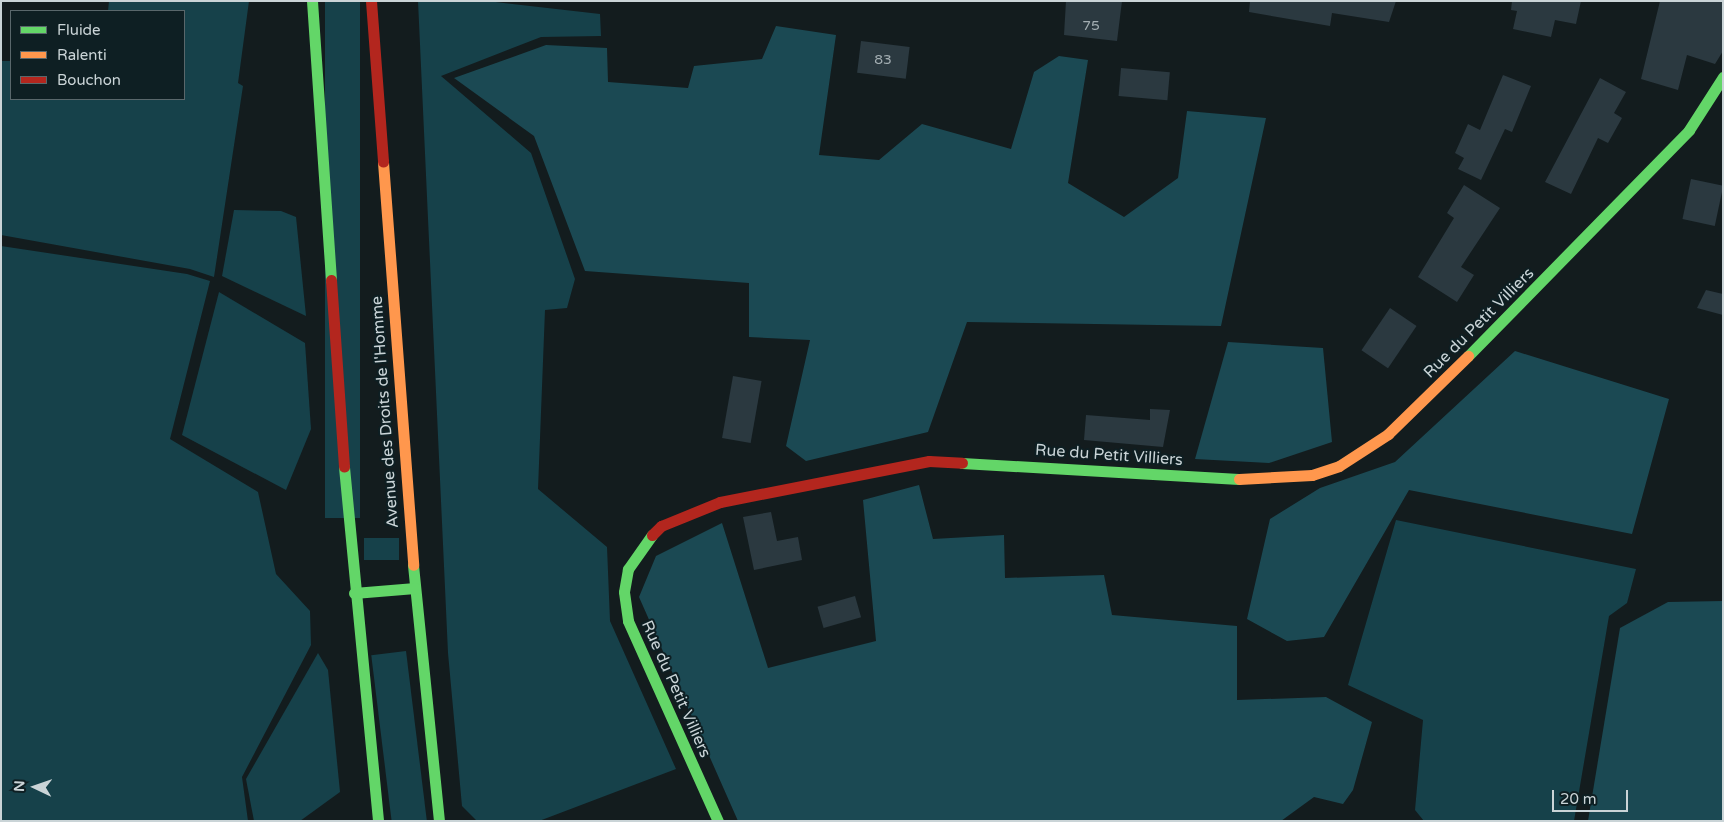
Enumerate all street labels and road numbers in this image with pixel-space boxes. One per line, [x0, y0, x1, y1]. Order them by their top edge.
street label: Rue du Petit Villiers [1420, 264, 1538, 382]
street label: Avenue des Droits de l'Homme [367, 295, 403, 529]
street label: Rue du Petit Villiers [1034, 440, 1184, 470]
street label: Rue du Petit Villiers [637, 617, 715, 761]

